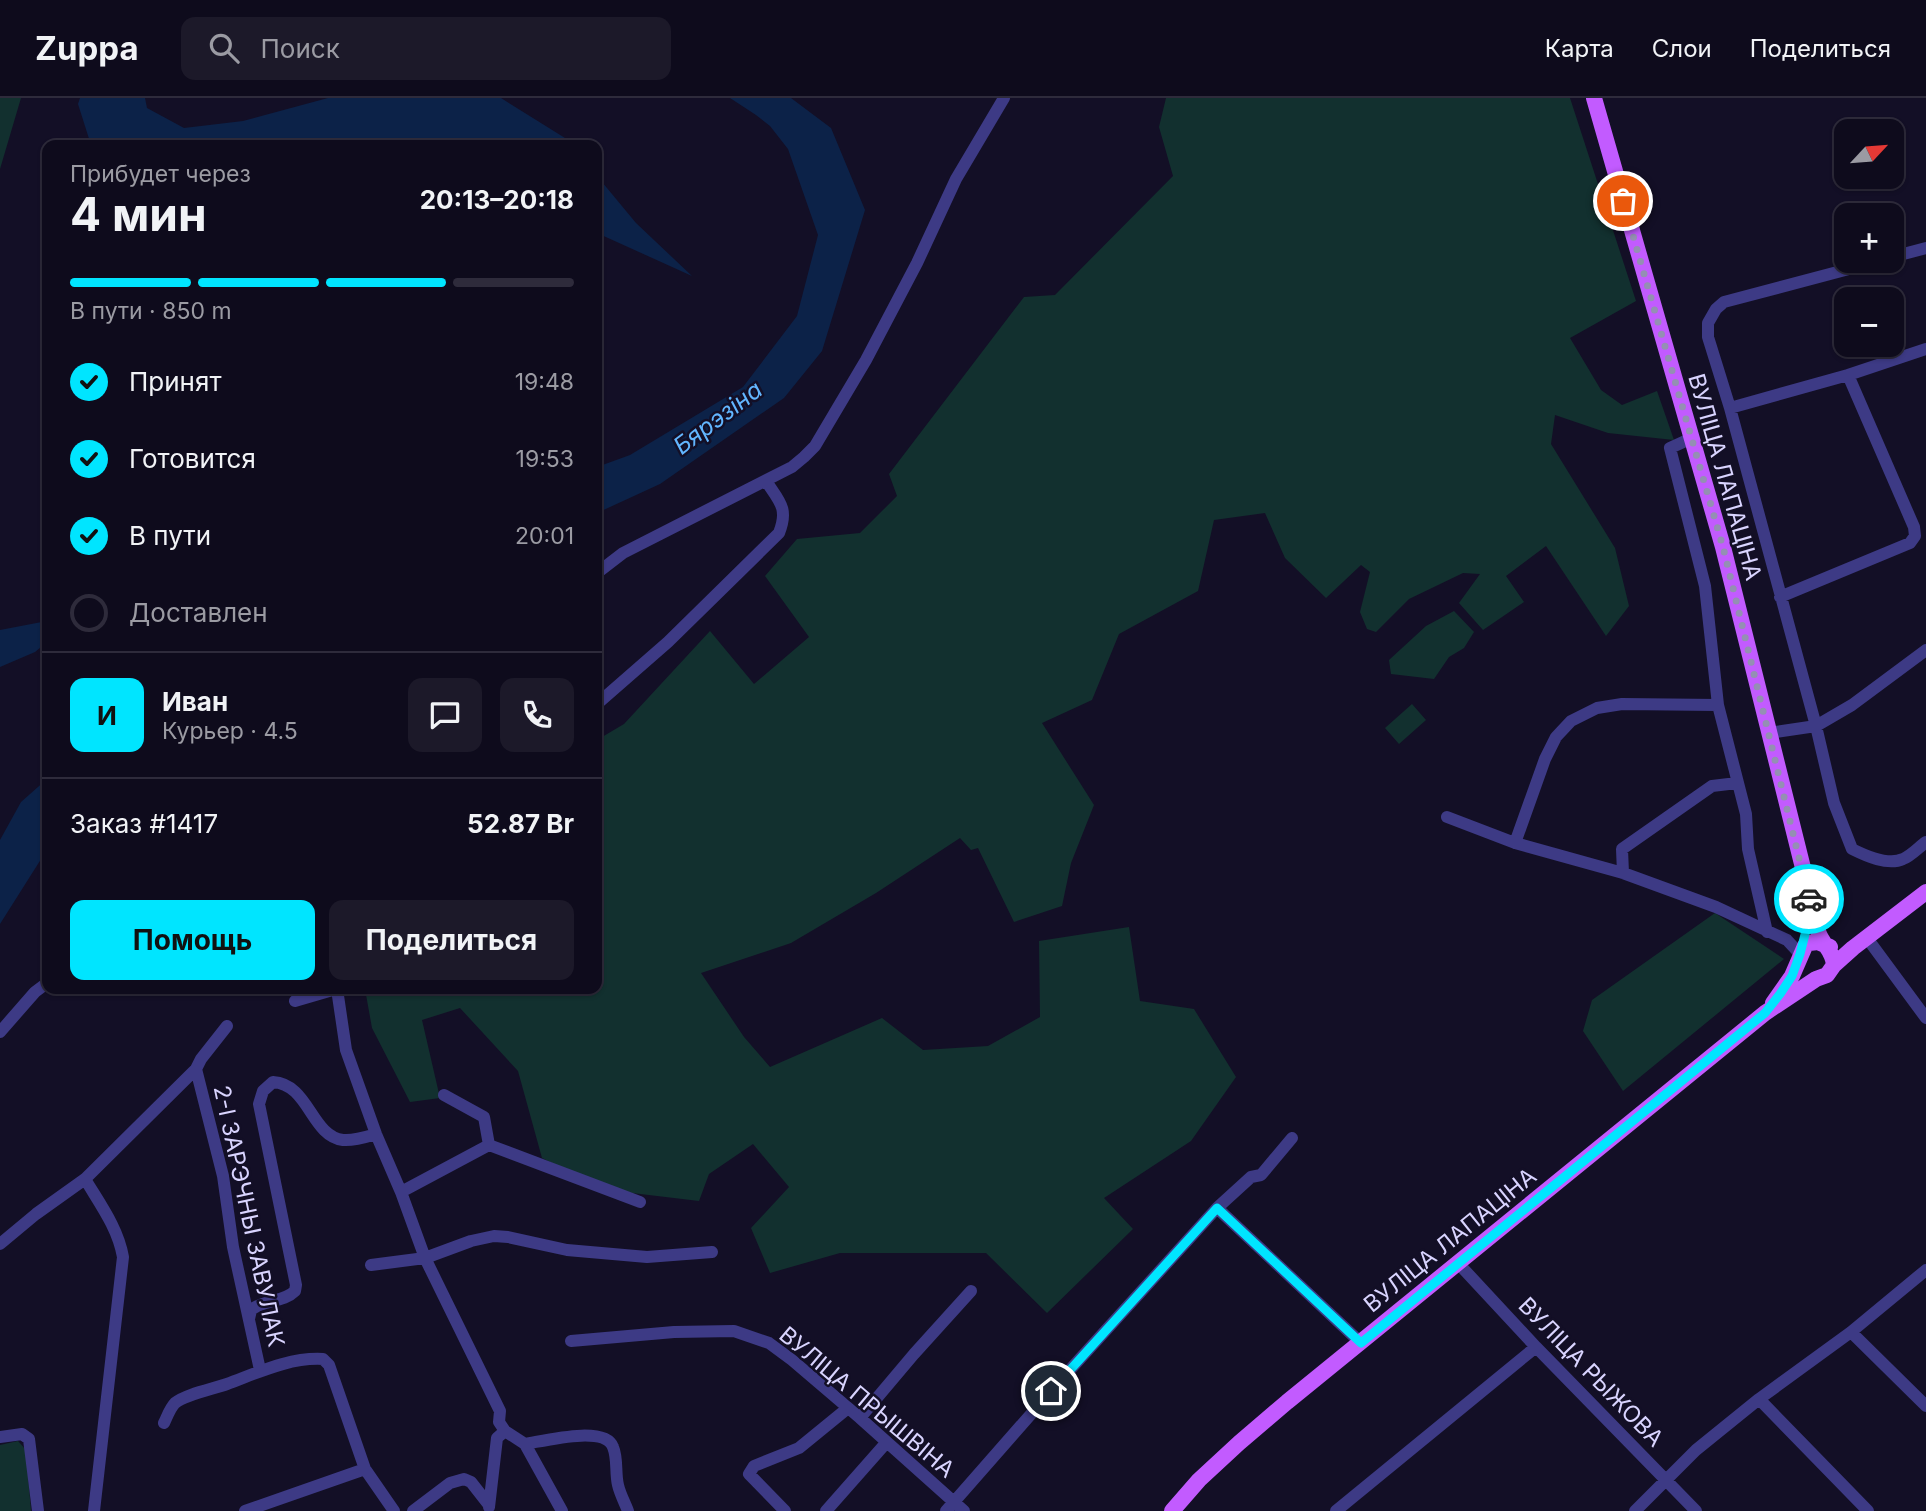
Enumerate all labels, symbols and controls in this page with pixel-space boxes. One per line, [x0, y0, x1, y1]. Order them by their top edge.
search box [181, 17, 671, 80]
text: Zuppa [35, 28, 139, 68]
icon: search [205, 29, 243, 67]
text: Поиск [261, 33, 340, 64]
text: Карта [1545, 34, 1614, 63]
text: Слои [1652, 34, 1712, 63]
text: Поделиться [1750, 34, 1891, 63]
north arrow [1834, 119, 1904, 189]
map controls [1834, 119, 1904, 357]
text: Прибудет через [70, 160, 251, 188]
pin [1593, 171, 1653, 231]
icon: bag [1604, 182, 1642, 220]
text: 20:13–20:18 [420, 184, 574, 215]
text: 4 мин [70, 186, 207, 242]
button: + [1834, 203, 1904, 273]
button: − [1834, 287, 1904, 357]
text: В пути · 850 m [70, 297, 232, 325]
icon: check [70, 363, 108, 401]
text: Принят [129, 366, 222, 397]
text: 19:48 [515, 368, 574, 396]
street label: ВУЛІЦА ЛАПАЦІНА [1682, 370, 1768, 584]
water label: Бярэзіна [668, 375, 768, 460]
icon: check [70, 440, 108, 478]
text: Готовится [129, 443, 256, 474]
text: 19:53 [516, 445, 574, 473]
icon: check [70, 517, 108, 555]
text: В пути [129, 520, 211, 551]
text: 20:01 [515, 522, 574, 550]
text: Доставлен [129, 597, 268, 628]
button: chat [408, 678, 482, 752]
button: phone [500, 678, 574, 752]
text: Иван [162, 686, 228, 717]
text: И [97, 700, 117, 731]
text: Курьер · 4.5 [162, 717, 298, 745]
text: Заказ #1417 [70, 808, 218, 839]
text: 52.87 Br [467, 808, 574, 839]
courier [1774, 864, 1844, 934]
icon: car [1790, 880, 1828, 918]
button: Помощь [70, 900, 315, 980]
button: Поделиться [329, 900, 574, 980]
street label: 2-І ЗАРЭЧНЫ ЗАВУЛАК [208, 1083, 290, 1349]
street label: ВУЛІЦА ЛАПАЦІНА [1358, 1162, 1542, 1318]
street label: ВУЛІЦА РЫЖОВА [1513, 1292, 1669, 1453]
street label: ВУЛІЦА ПРЫШВІНА [774, 1321, 960, 1484]
pin [1021, 1361, 1081, 1421]
icon: home [1032, 1372, 1070, 1410]

